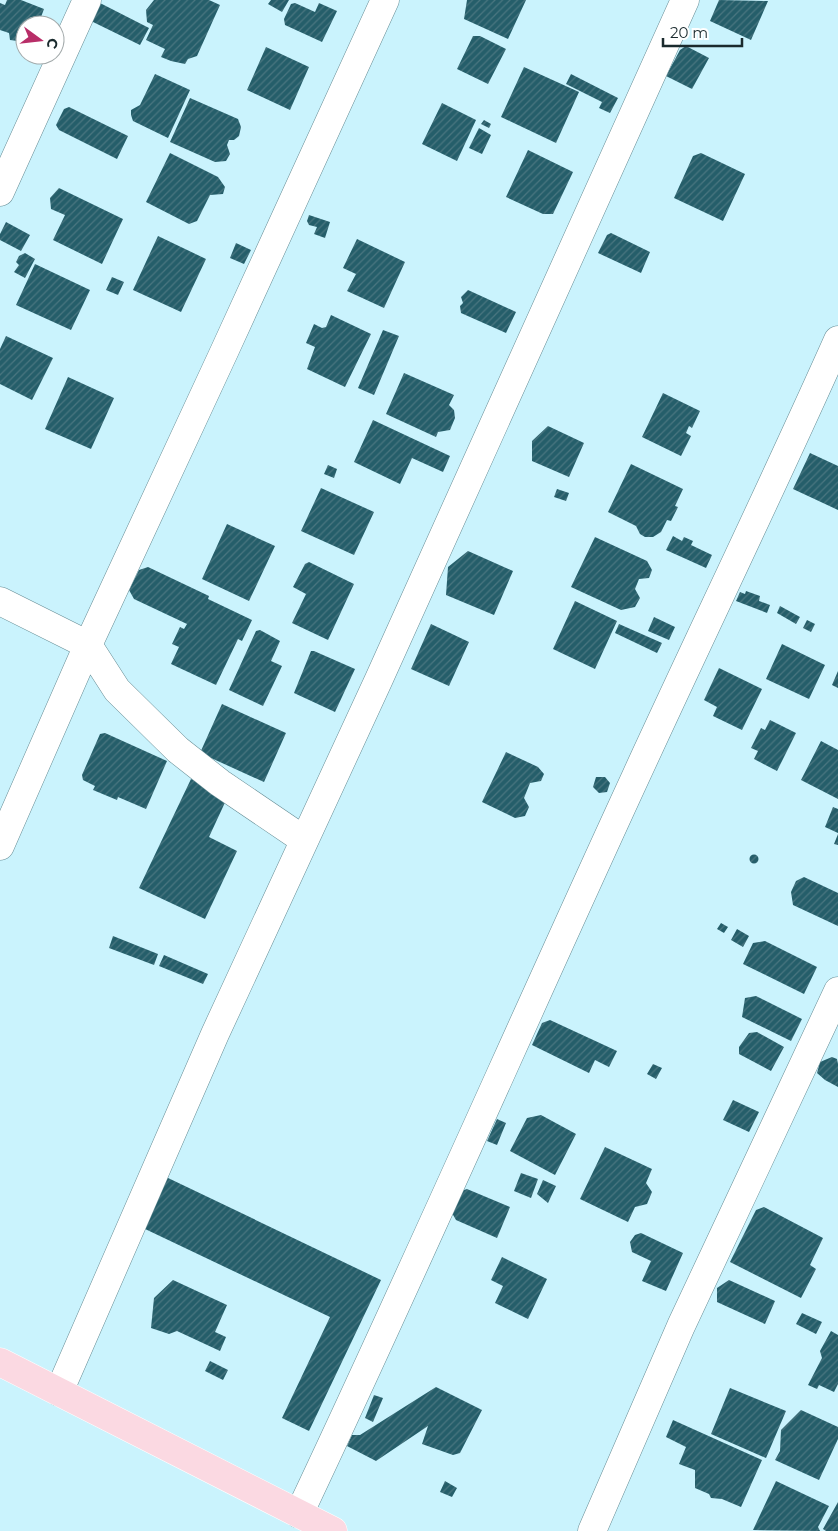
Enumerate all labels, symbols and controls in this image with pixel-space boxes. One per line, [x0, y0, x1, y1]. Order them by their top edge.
north arrow [15, 15, 65, 65]
scale bar [663, 15, 742, 47]
text: 20 m [670, 23, 708, 42]
text: С [43, 36, 63, 51]

